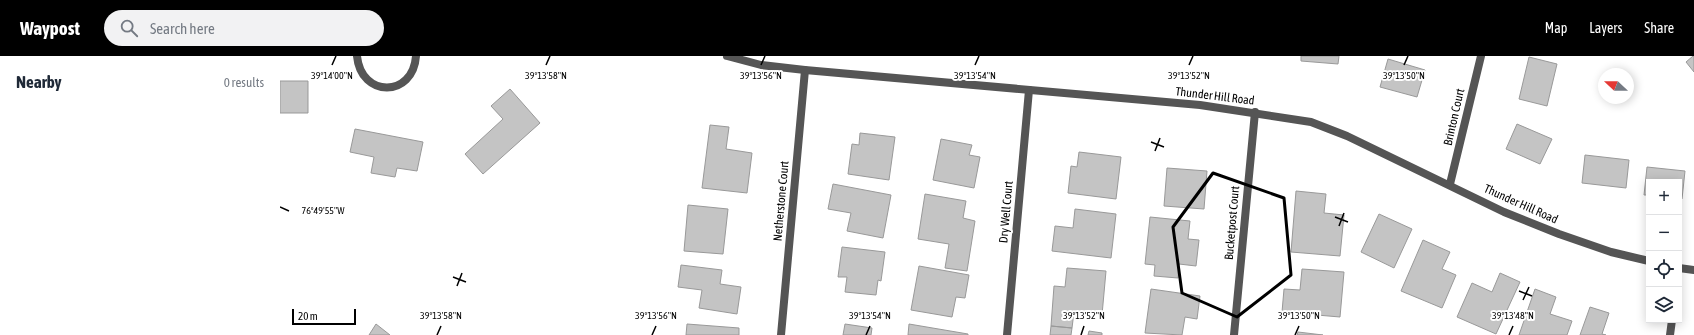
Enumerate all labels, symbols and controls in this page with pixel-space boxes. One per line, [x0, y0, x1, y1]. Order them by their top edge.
search box [104, 10, 384, 46]
text: Waypost [20, 17, 80, 39]
icon: search [118, 17, 140, 39]
text: Search here [150, 20, 215, 37]
text: Map [1545, 20, 1567, 36]
text: Layers [1589, 20, 1622, 36]
text: Share [1644, 20, 1674, 36]
north arrow [1598, 68, 1634, 104]
text: 39°14'00"N [311, 70, 353, 81]
text: 39°13'58"N [525, 70, 567, 81]
text: 39°13'56"N [740, 70, 782, 81]
text: 39°13'54"N [954, 70, 996, 81]
text: 39°13'52"N [1168, 70, 1210, 81]
text: 39°13'50"N [1383, 70, 1425, 81]
text: Nearby [16, 72, 62, 92]
text: 0 results [224, 75, 264, 90]
street label: Thunder Hill Road [1175, 84, 1255, 108]
street label: Brinton Court [1441, 87, 1467, 147]
street label: Netherstone Court [771, 160, 792, 242]
map controls [1646, 179, 1682, 323]
button: + [1646, 179, 1682, 215]
street label: Dry Well Court [996, 180, 1016, 244]
street label: Thunder Hill Road [1482, 181, 1560, 227]
street label: Bucketpost Court [1222, 185, 1242, 261]
text: 76°49'55"W [301, 205, 345, 216]
button: − [1646, 215, 1682, 251]
button: locate [1646, 251, 1682, 287]
button: layers [1646, 287, 1682, 323]
scale bar [292, 307, 356, 326]
text: 20 m [298, 310, 318, 322]
text: 39°13'58"N [420, 310, 462, 321]
text: 39°13'56"N [635, 310, 677, 321]
text: 39°13'54"N [849, 310, 891, 321]
text: 39°13'52"N [1063, 310, 1105, 321]
text: 39°13'50"N [1278, 310, 1320, 321]
text: 39°13'48"N [1492, 310, 1534, 321]

